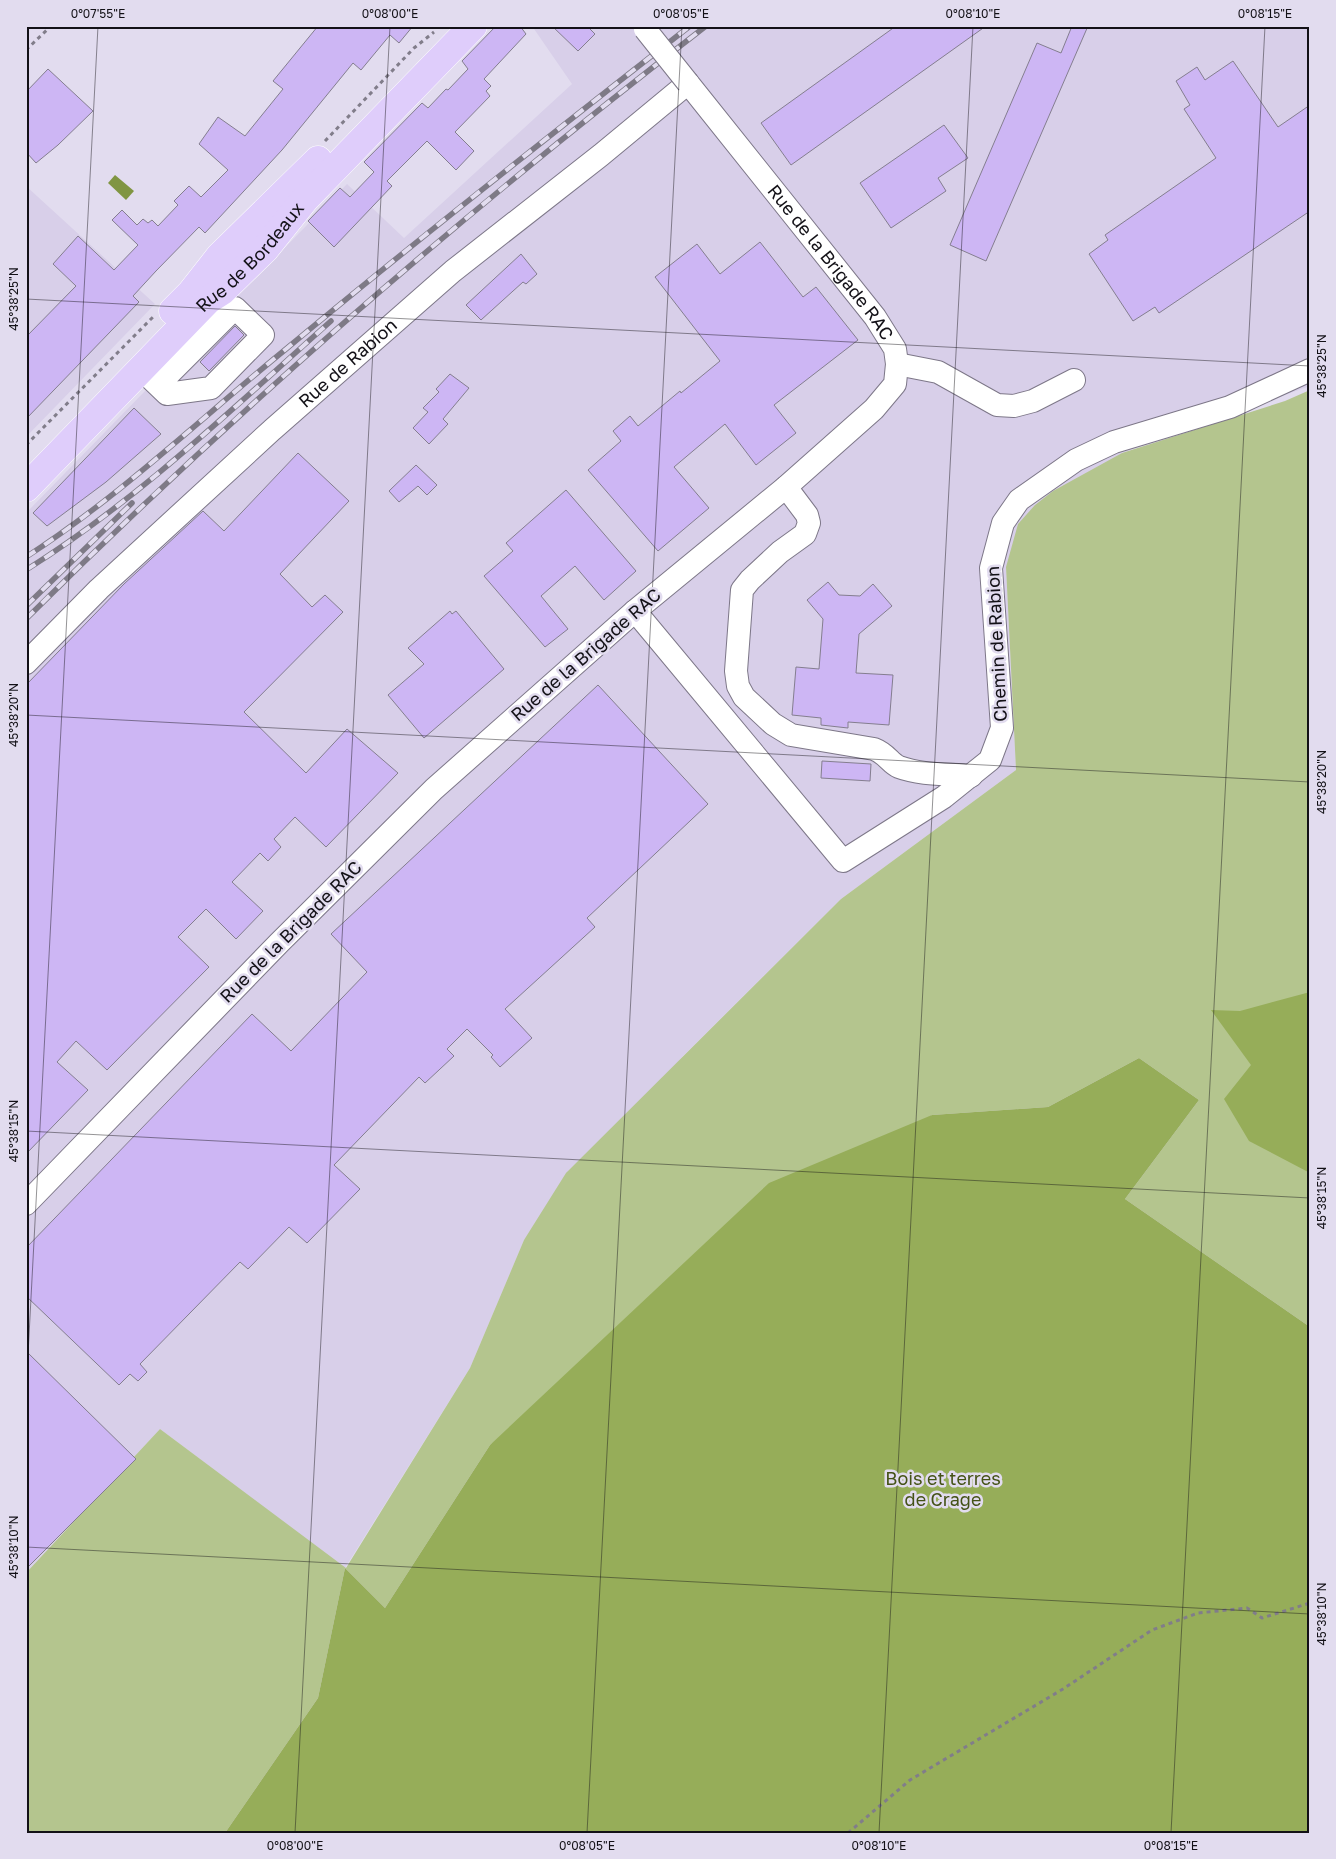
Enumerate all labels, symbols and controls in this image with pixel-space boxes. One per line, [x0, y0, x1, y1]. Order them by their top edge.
text: 0°07'55"E [71, 6, 125, 21]
text: 0°08'00"E [362, 6, 418, 21]
text: 0°08'05"E [653, 6, 709, 21]
text: 0°08'10"E [946, 6, 1000, 21]
text: 0°08'15"E [1238, 6, 1292, 21]
street label: Rue de la Brigade RAC [763, 180, 899, 344]
street label: Rue de Bordeaux [191, 197, 308, 316]
text: 45°38'25"N [6, 267, 21, 331]
street label: Rue de Rabion [294, 313, 401, 412]
text: 45°38'25"N [1314, 334, 1329, 398]
street label: Chemin de Rabion [981, 566, 1011, 723]
street label: Rue de la Brigade RAC [506, 583, 665, 725]
text: 45°38'20"N [6, 683, 21, 747]
text: 45°38'20"N [1314, 750, 1329, 814]
street label: Rue de la Brigade RAC [215, 856, 366, 1007]
text: 45°38'15"N [6, 1100, 21, 1162]
text: 45°38'15"N [1314, 1167, 1329, 1229]
park label: Bois et terres de Crage [885, 1467, 1001, 1510]
text: 45°38'10"N [6, 1515, 21, 1579]
text: 45°38'10"N [1314, 1582, 1329, 1646]
text: 0°08'00"E [267, 1838, 323, 1853]
text: 0°08'05"E [559, 1838, 615, 1853]
text: 0°08'10"E [852, 1838, 906, 1853]
text: 0°08'15"E [1144, 1838, 1198, 1853]

